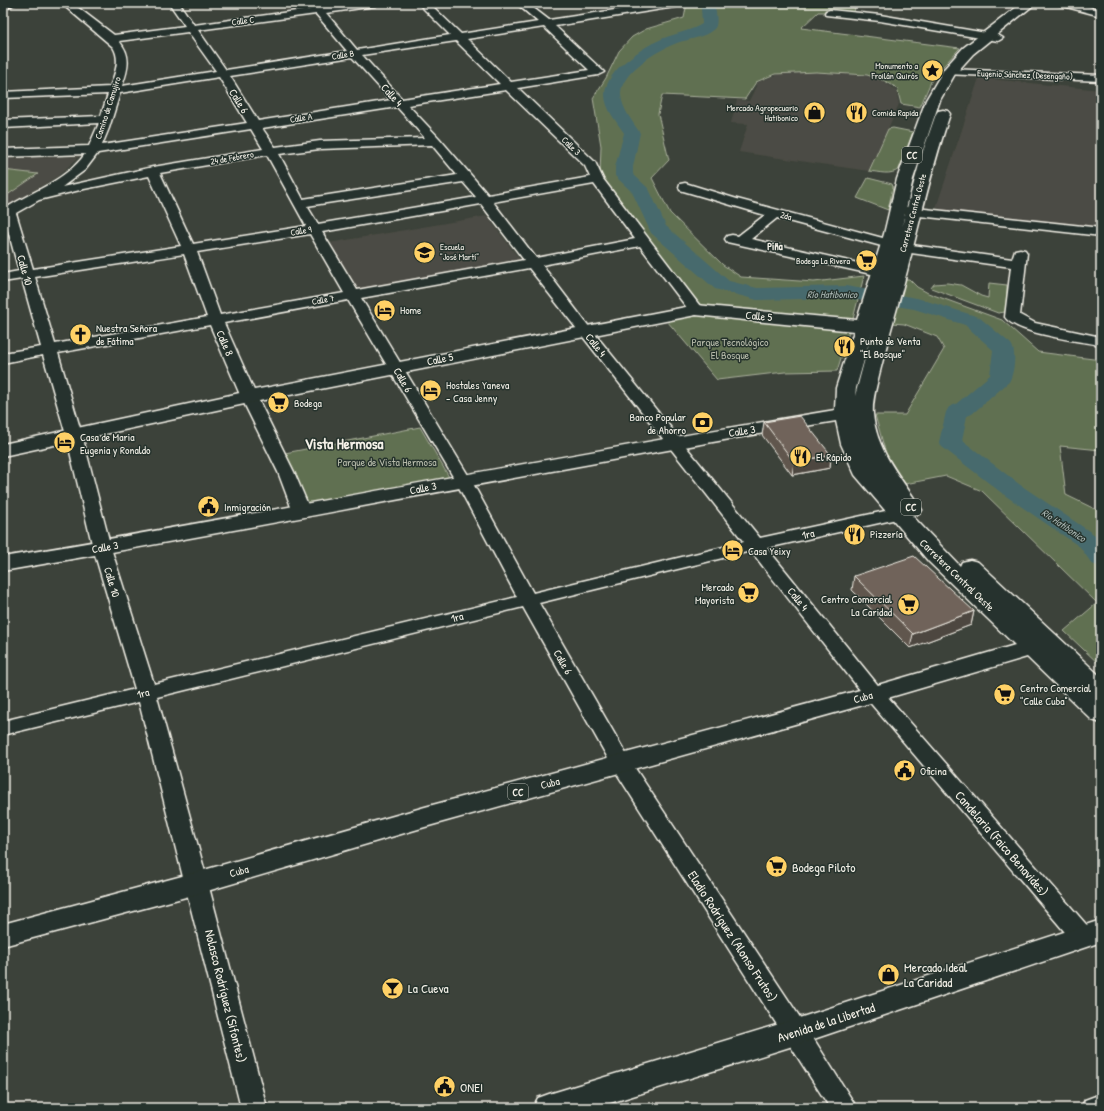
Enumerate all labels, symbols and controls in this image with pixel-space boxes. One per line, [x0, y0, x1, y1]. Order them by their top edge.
street label: Calle C [231, 14, 255, 28]
street label: Calle B [331, 47, 356, 63]
place icon: Monumento a Froilán Quirós [920, 58, 946, 84]
place label: Monumento a Froilán Quirós [870, 60, 919, 82]
street label: Eugenio Sánchez (Desengaño) [977, 67, 1073, 83]
street label: Camino de Camujiro [92, 75, 124, 141]
street label: Calle 4 [378, 81, 406, 109]
street label: Calle 6 [226, 86, 252, 116]
shop icon: Mercado Agropecuario Hatibonico [801, 100, 827, 126]
restaurant icon: Comida Rapida [844, 100, 870, 126]
place label: Mercado Agropecuario Hatibonico [727, 102, 798, 124]
place label: Comida Rapida [872, 107, 919, 119]
street label: Calle A [289, 110, 314, 126]
street label: Calle 3 [559, 134, 583, 158]
road number: CC [902, 147, 922, 163]
street label: 24 de Febrero [209, 148, 255, 168]
street label: Carretera Central Oeste [897, 172, 929, 253]
street label: 2da [779, 209, 793, 223]
street label: Calle 9 [290, 223, 313, 239]
school or university icon: Escuela "José Martí" [411, 239, 437, 265]
district label: Piña [767, 240, 783, 253]
place label: Escuela "José Martí" [440, 241, 479, 263]
supermarket icon: Bodega La Rivera [853, 248, 879, 274]
street label: Calle 10 [14, 253, 36, 287]
place label: Bodega La Rivera [796, 255, 850, 267]
water label: Río Hatibonico [807, 288, 858, 301]
street label: Calle 7 [311, 292, 336, 308]
hotel icon: Home [371, 297, 397, 323]
place label: Home [400, 303, 422, 317]
street label: Calle 5 [745, 308, 773, 324]
church icon: Nuestra Señora de Fátima [67, 321, 93, 347]
place label: Nuestra Señora de Fátima [96, 321, 158, 348]
street label: Calle 8 [213, 328, 237, 358]
street label: Calle 4 [582, 330, 610, 360]
restaurant icon: Punto de Venta "El Bosque" [831, 334, 857, 360]
place label: Punto de Venta "El Bosque" [860, 334, 921, 361]
park label: Parque Tecnológico El Bosque [692, 335, 769, 362]
street label: Calle 5 [426, 350, 455, 368]
street label: Calle 6 [390, 365, 416, 395]
hotel icon: Hostales Yaneva - Casa Jenny [417, 378, 443, 404]
place label: Hostales Yaneva - Casa Jenny [446, 378, 510, 405]
supermarket icon: Bodega [265, 390, 291, 416]
place label: Bodega [294, 396, 323, 410]
place label: Banco Popular de Ahorro [630, 410, 687, 437]
bank icon: Banco Popular de Ahorro [689, 410, 715, 436]
street label: Calle 3 [728, 422, 756, 440]
hotel icon: Casa de Maria Eugenia y Ronaldo [52, 430, 78, 456]
place label: Casa de Maria Eugenia y Ronaldo [80, 430, 151, 457]
district label: Vista Hermosa [305, 433, 383, 454]
restaurant icon: El Rápido [787, 444, 813, 470]
place label: El Rápido [816, 450, 852, 464]
park label: Parque de Vista Hermosa [337, 455, 437, 469]
street label: Calle 3 [408, 479, 438, 497]
public building icon: Inmigración [196, 494, 222, 520]
road number: CC [901, 499, 921, 515]
place label: Inmigración [224, 500, 271, 514]
water label: Río Hatibonico [1039, 506, 1089, 545]
restaurant icon: Pizzería [842, 521, 868, 547]
street label: 1ra [800, 526, 816, 542]
place label: Pizzería [870, 527, 903, 541]
street label: Carretera Central Oeste [917, 536, 998, 615]
street label: Calle 3 [91, 538, 120, 556]
hotel icon: Casa Yeixy [719, 538, 745, 564]
place label: Casa Yeixy [748, 544, 791, 558]
street label: Calle 10 [101, 565, 123, 599]
place label: Mercado Mayorista [695, 580, 735, 607]
supermarket icon: Mercado Mayorista [736, 580, 762, 606]
street label: Calle 4 [784, 584, 812, 614]
place label: Centro Comercial La Caridad [821, 592, 893, 619]
supermarket icon: Centro Comercial La Caridad [895, 592, 921, 618]
street label: 1ra [449, 609, 465, 625]
street label: Calle 6 [550, 647, 576, 677]
supermarket icon: Centro Comercial "Calle Cuba" [991, 681, 1017, 707]
place label: Centro Comercial "Calle Cuba" [1020, 681, 1091, 708]
street label: 1ra [135, 685, 151, 701]
street label: Cuba [852, 687, 875, 706]
public building icon: Oficina [892, 758, 918, 784]
place label: Oficina [920, 764, 947, 778]
street label: Cuba [539, 774, 562, 792]
road number: CC [508, 784, 528, 800]
street label: Candelaria (Faico Benavides) [951, 786, 1053, 900]
supermarket icon: Bodega Piloto [763, 854, 789, 880]
place label: Bodega Piloto [792, 858, 856, 876]
street label: Cuba [228, 861, 251, 880]
street label: Eladio Rodríguez (Alonso Frutos) [684, 867, 782, 1005]
street label: Nolasco Rodríguez (Sifontes) [201, 928, 251, 1064]
place label: Mercado Ideal La Caridad [904, 958, 968, 991]
shop icon: Mercado Ideal La Caridad [876, 961, 902, 987]
bar icon: La Cueva [379, 975, 405, 1001]
place label: La Cueva [408, 979, 449, 997]
street label: Avenida de la Libertad [775, 998, 877, 1046]
public building icon: ONEI [432, 1074, 458, 1100]
place label: ONEI [460, 1078, 483, 1096]

